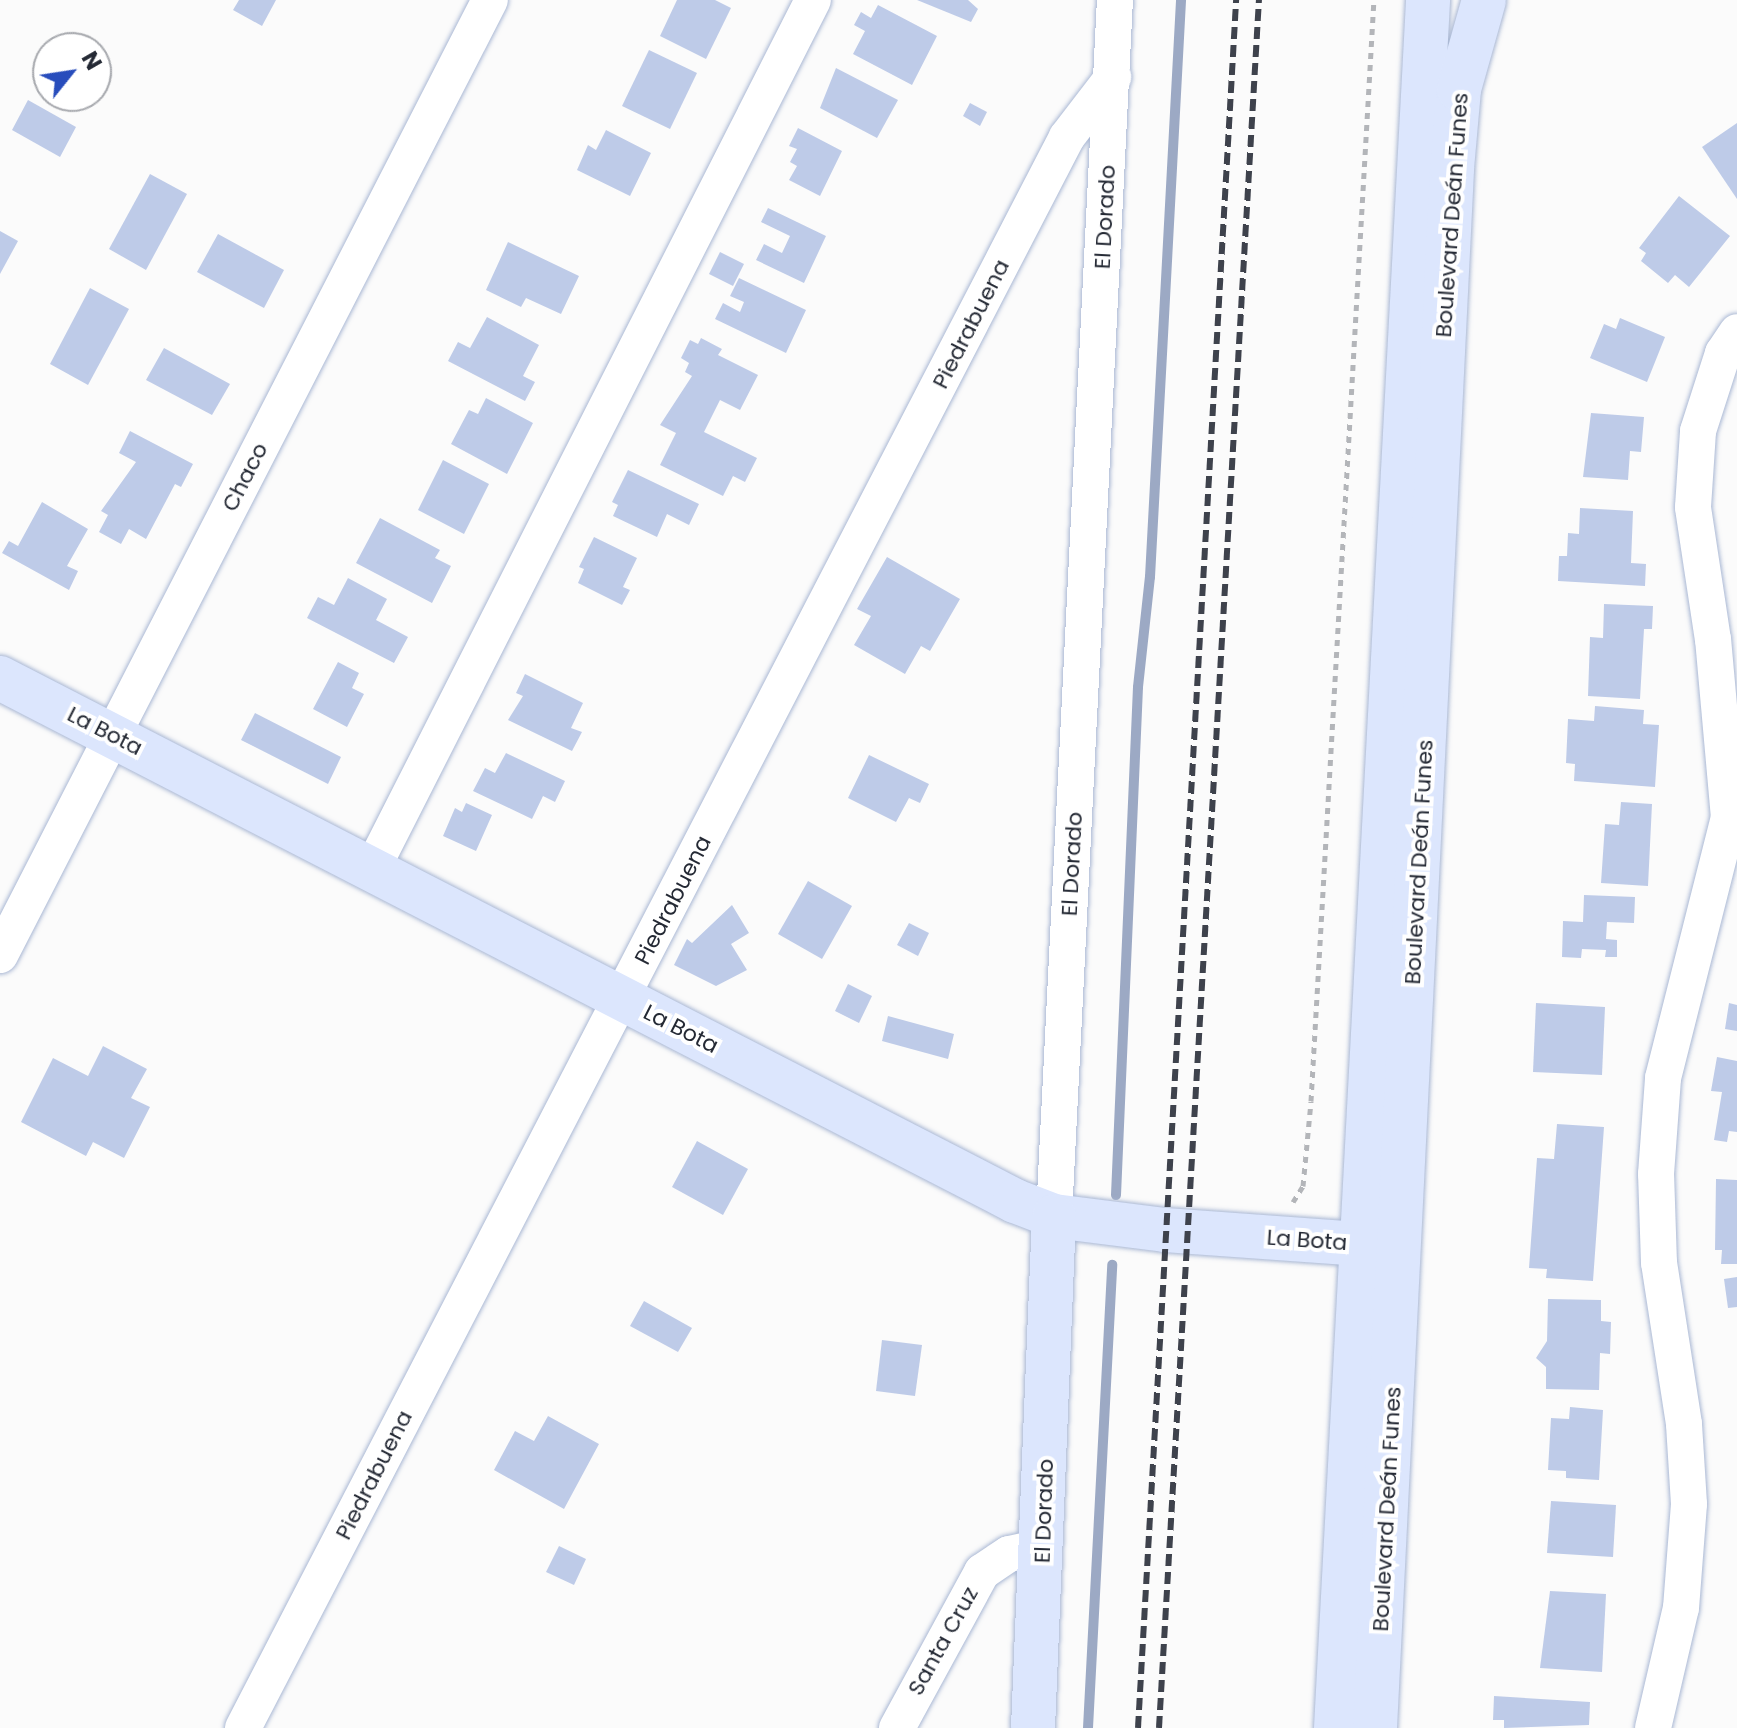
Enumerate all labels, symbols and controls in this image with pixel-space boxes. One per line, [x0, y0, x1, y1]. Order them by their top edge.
north arrow [32, 32, 112, 112]
text: N [74, 46, 109, 76]
street label: Boulevard Deán Funes [1430, 92, 1474, 338]
street label: El Dorado [1089, 164, 1121, 270]
street label: Piedrabuena [927, 255, 1015, 393]
street label: Chaco [217, 438, 273, 516]
street label: La Bota [63, 701, 147, 761]
street label: Boulevard Deán Funes [1399, 739, 1439, 985]
street label: El Dorado [1056, 811, 1088, 917]
street label: Piedrabuena [629, 831, 717, 969]
street label: La Bota [639, 999, 723, 1059]
street label: La Bota [1266, 1224, 1348, 1256]
street label: Boulevard Deán Funes [1367, 1386, 1407, 1632]
street label: Piedrabuena [330, 1406, 418, 1544]
street label: El Dorado [1029, 1458, 1059, 1564]
street label: Santa Cruz [902, 1582, 984, 1700]

